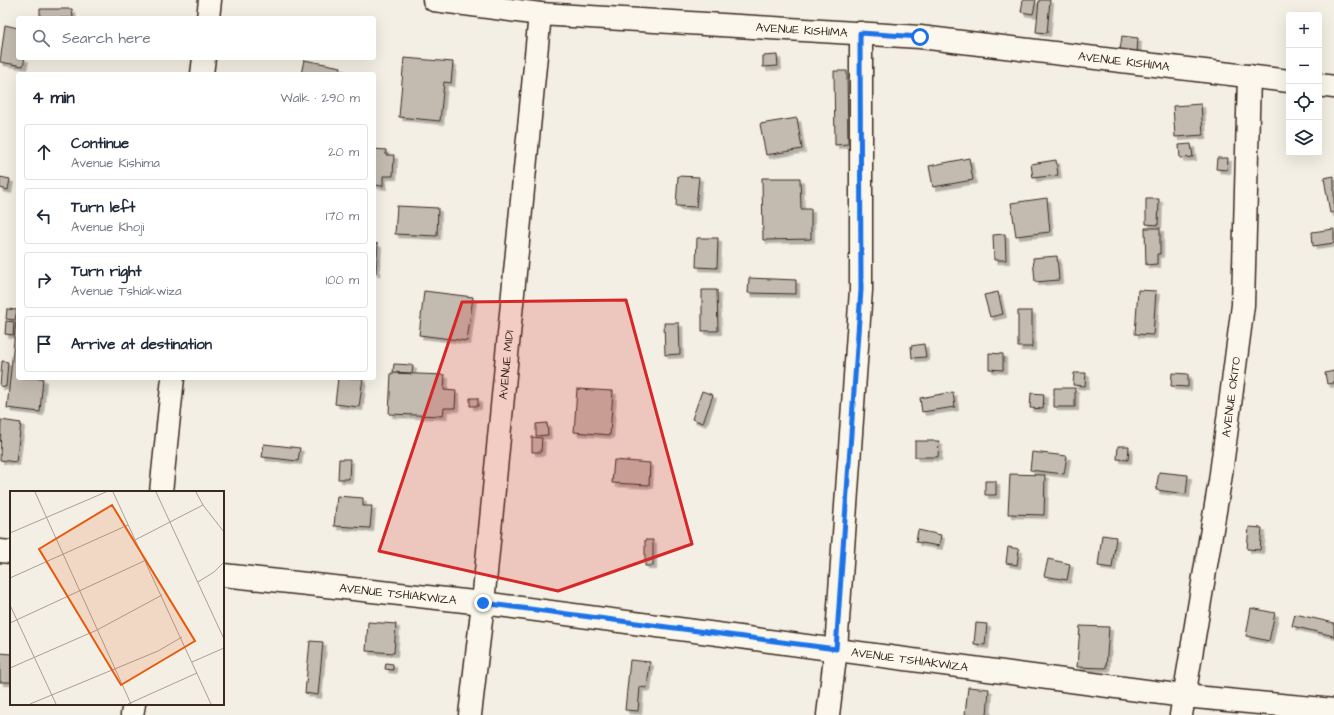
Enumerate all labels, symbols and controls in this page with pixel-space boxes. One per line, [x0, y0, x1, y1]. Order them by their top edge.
map controls [1286, 12, 1322, 156]
button: + [1286, 12, 1322, 48]
search box [16, 16, 376, 60]
street label: AVENUE KISHIMA [755, 19, 848, 42]
icon: search [30, 27, 52, 49]
text: Search here [62, 28, 151, 49]
route start [911, 28, 929, 46]
street label: AVENUE KISHIMA [1077, 48, 1171, 76]
button: − [1286, 48, 1322, 84]
button: locate [1286, 84, 1322, 120]
text: 4 min [32, 86, 75, 110]
text: Walk · 290 m [281, 89, 360, 107]
button: layers [1286, 120, 1322, 156]
text: Continue [71, 133, 129, 154]
icon: ahead [33, 141, 55, 163]
text: 20 m [328, 143, 359, 161]
text: Avenue Kishima [71, 154, 160, 172]
text: Turn left [71, 197, 135, 218]
icon: left [33, 205, 55, 227]
text: 170 m [326, 207, 359, 225]
text: Avenue Khoji [71, 218, 144, 236]
text: Turn right [71, 261, 142, 282]
icon: right [33, 269, 55, 291]
text: 100 m [326, 271, 359, 289]
text: Avenue Tshiakwiza [71, 282, 182, 300]
street label: AVENUE MIDI [495, 329, 518, 401]
icon: arrive [33, 333, 55, 355]
text: Arrive at destination [71, 334, 212, 355]
street label: AVENUE OKITO [1218, 356, 1245, 438]
inset map [10, 491, 224, 705]
street label: AVENUE TSHIAKWIZA [338, 580, 458, 609]
route end [474, 594, 492, 612]
street label: AVENUE TSHIAKWIZA [850, 644, 970, 676]

